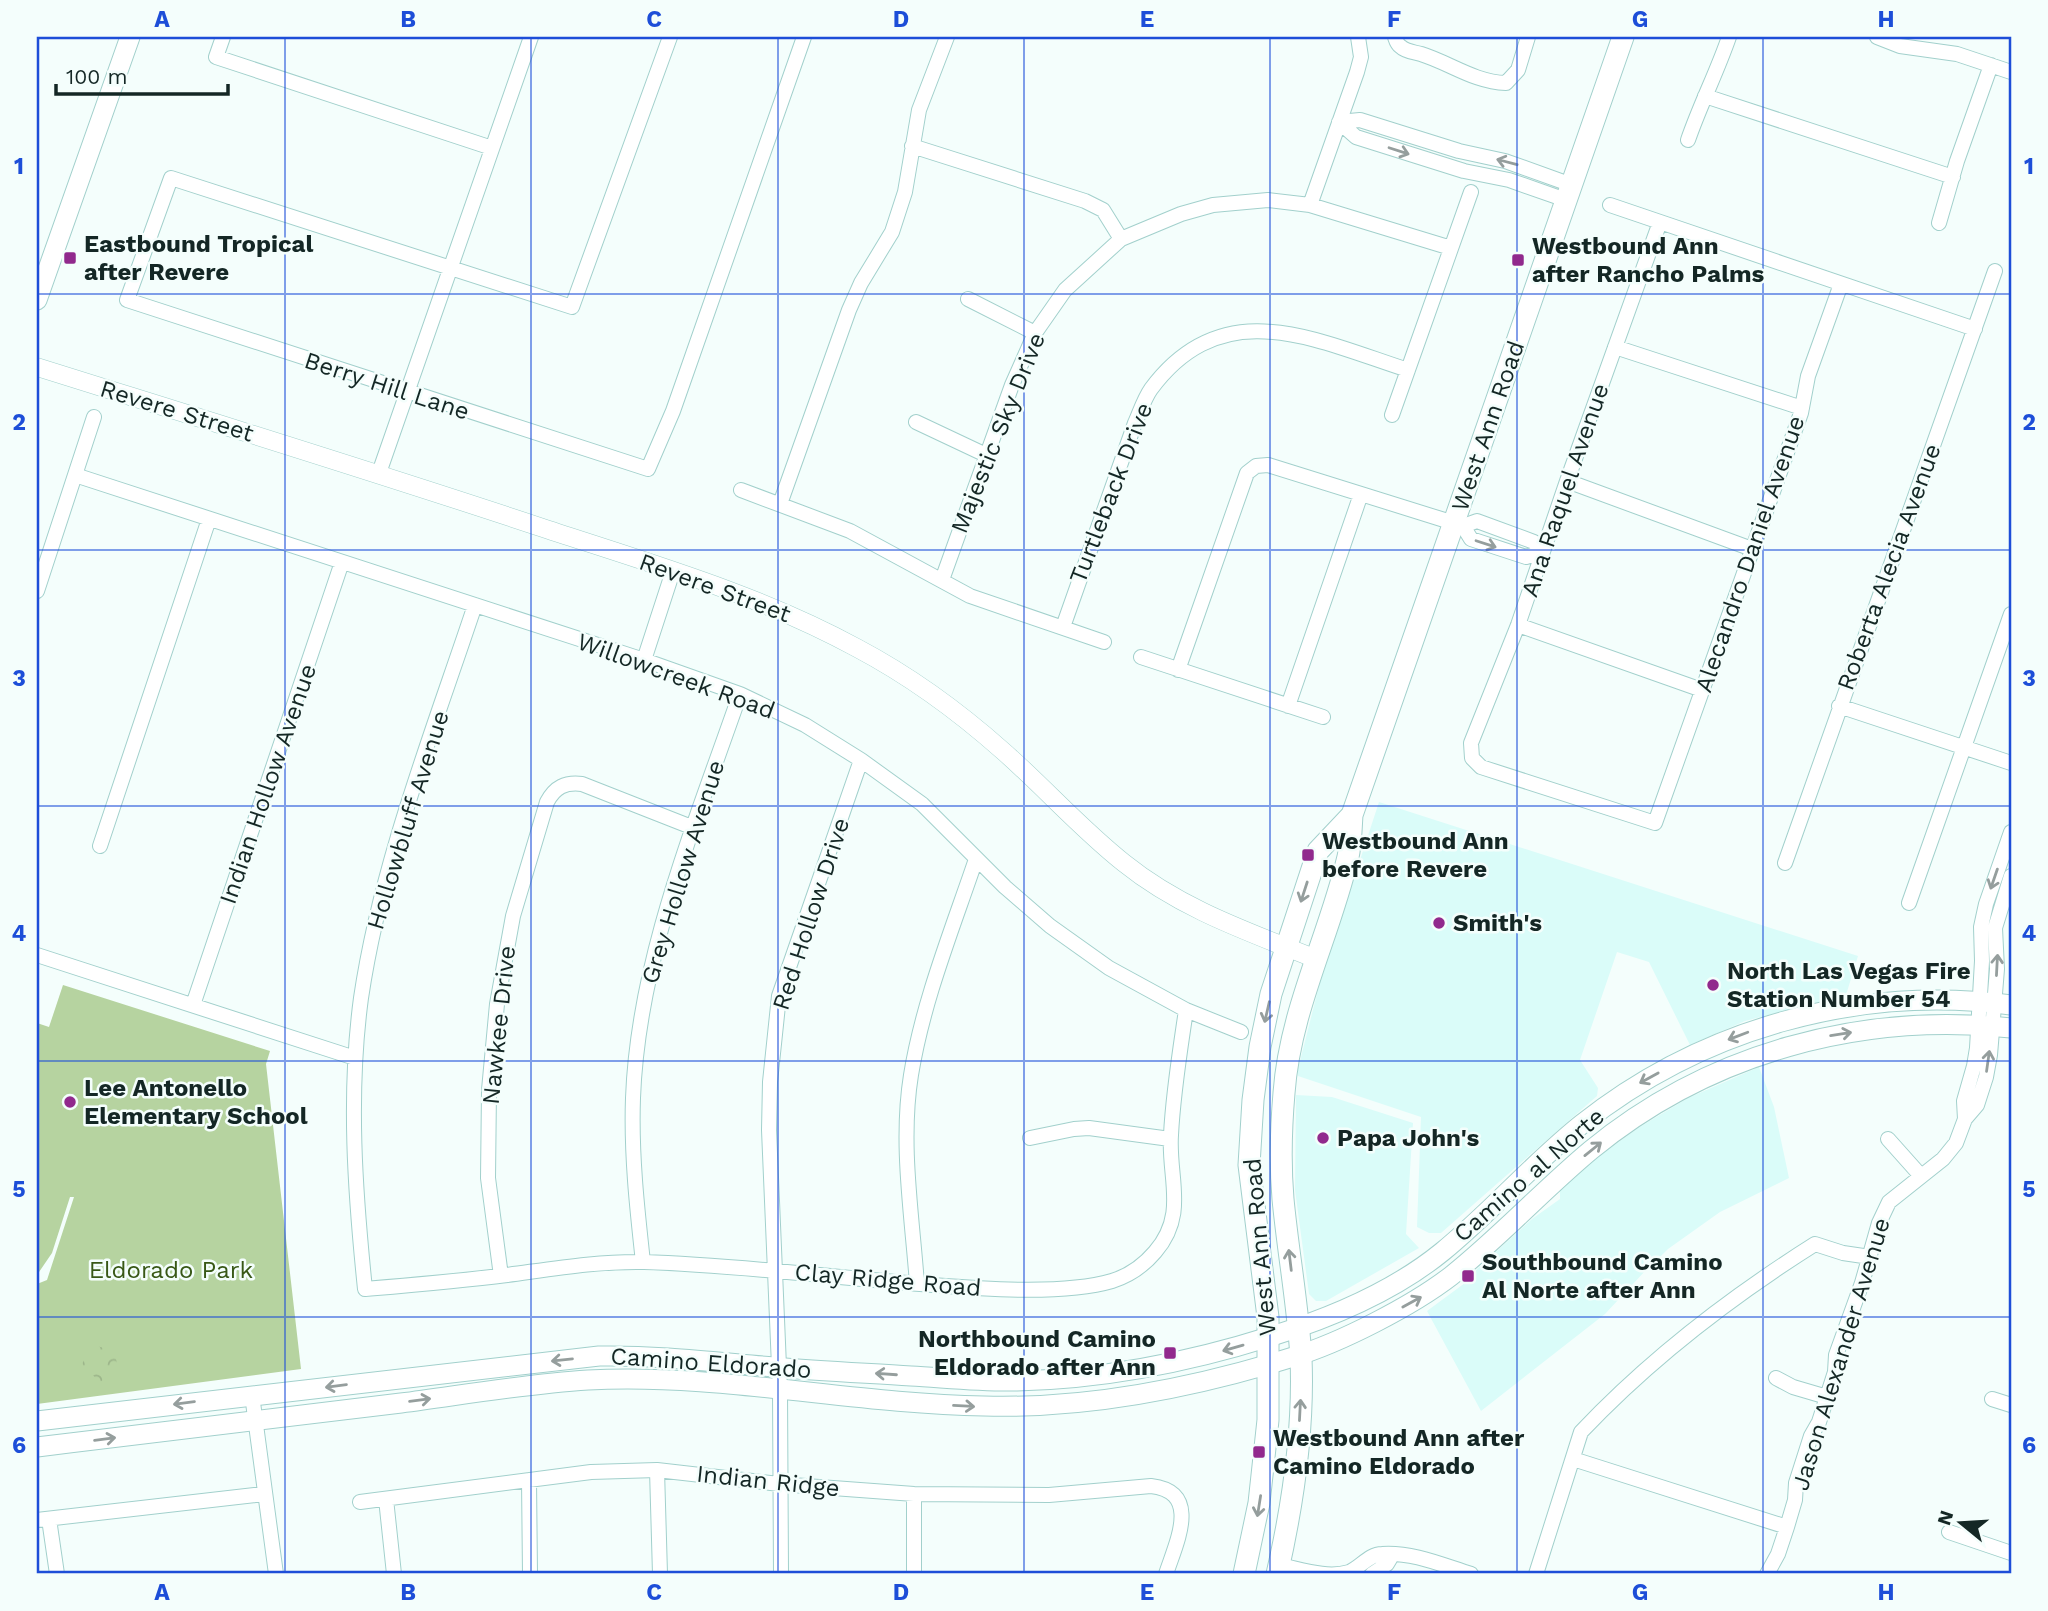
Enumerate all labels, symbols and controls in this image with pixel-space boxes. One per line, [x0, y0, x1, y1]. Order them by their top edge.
text: A [154, 6, 170, 33]
text: B [400, 6, 416, 33]
text: C [646, 6, 662, 33]
text: D [893, 6, 909, 33]
text: E [1140, 6, 1154, 33]
text: F [1387, 6, 1401, 33]
text: G [1632, 6, 1648, 33]
text: H [1877, 6, 1895, 33]
scale bar [56, 52, 228, 96]
text: 100 m [66, 64, 128, 89]
one-way arrow [1388, 146, 1410, 158]
text: 1 [14, 153, 24, 180]
text: 1 [2024, 153, 2034, 180]
one-way arrow [1496, 155, 1518, 168]
place label: Eastbound Tropical after Revere [84, 230, 314, 286]
place label: Westbound Ann after Rancho Palms [1532, 232, 1765, 288]
marker: Eastbound Tropical after Revere [62, 250, 78, 266]
marker: Westbound Ann after Rancho Palms [1510, 252, 1526, 268]
street label: Majestic Sky Drive [945, 329, 1051, 537]
street label: West Ann Road [1446, 337, 1530, 515]
street label: Berry Hill Lane [301, 346, 473, 426]
street label: Revere Street [97, 374, 257, 448]
street label: Ana Raquel Avenue [1515, 380, 1615, 600]
street label: Turtleback Drive [1064, 399, 1158, 587]
text: 2 [12, 409, 26, 436]
text: 2 [2022, 409, 2036, 436]
street label: Alecandro Daniel Avenue [1689, 412, 1811, 696]
street label: Roberta Alecia Avenue [1831, 440, 1947, 694]
one-way arrow [1474, 539, 1496, 551]
street label: Revere Street [635, 548, 795, 628]
street label: Willowcreek Road [573, 627, 779, 725]
street label: Indian Hollow Avenue [214, 660, 322, 908]
text: 3 [12, 665, 26, 692]
text: 3 [2022, 665, 2036, 692]
street label: Hollowbluff Avenue [361, 707, 455, 933]
street label: Grey Hollow Avenue [636, 757, 730, 987]
street label: Red Hollow Drive [767, 814, 855, 1014]
place label: Westbound Ann before Revere [1322, 827, 1509, 883]
marker: Westbound Ann before Revere [1300, 847, 1316, 863]
one-way arrow [1987, 867, 1999, 889]
one-way arrow [1297, 880, 1309, 902]
place label: Smith's [1453, 909, 1542, 937]
marker: Smith's [1431, 915, 1447, 931]
text: 4 [12, 920, 27, 947]
text: 4 [2022, 920, 2037, 947]
street label: Nawkee Drive [477, 944, 521, 1106]
one-way arrow [1991, 954, 2004, 977]
place label: North Las Vegas Fire Station Number 54 [1727, 957, 1971, 1013]
marker: North Las Vegas Fire Station Number 54 [1705, 977, 1721, 993]
one-way arrow [1260, 1000, 1273, 1023]
one-way arrow [1829, 1027, 1852, 1040]
one-way arrow [1727, 1030, 1749, 1043]
one-way arrow [1982, 1050, 1995, 1073]
one-way arrow [1640, 1071, 1660, 1085]
place label: Lee Antonello Elementary School [84, 1074, 308, 1130]
marker: Lee Antonello Elementary School [62, 1094, 78, 1110]
street label: Camino al Norte [1448, 1102, 1610, 1248]
place label: Papa John's [1337, 1124, 1480, 1152]
marker: Papa John's [1315, 1130, 1331, 1146]
one-way arrow [1583, 1142, 1601, 1157]
street label: West Ann Road [1238, 1157, 1282, 1337]
text: 5 [12, 1176, 26, 1203]
text: 5 [2022, 1176, 2036, 1203]
street label: Jason Alexander Avenue [1786, 1214, 1896, 1494]
place label: Southbound Camino Al Norte after Ann [1482, 1248, 1723, 1304]
one-way arrow [1284, 1249, 1297, 1271]
park label: Eldorado Park [89, 1256, 254, 1284]
street label: Clay Ridge Road [793, 1258, 983, 1302]
marker: Southbound Camino Al Norte after Ann [1460, 1268, 1476, 1284]
one-way arrow [1402, 1294, 1422, 1308]
place label: Northbound Camino Eldorado after Ann [918, 1325, 1156, 1381]
street label: Camino Eldorado [610, 1342, 812, 1384]
one-way arrow [1222, 1342, 1244, 1355]
marker: Northbound Camino Eldorado after Ann [1162, 1345, 1178, 1361]
one-way arrow [551, 1354, 574, 1367]
one-way arrow [875, 1368, 898, 1381]
one-way arrow [325, 1379, 348, 1392]
one-way arrow [408, 1394, 431, 1407]
one-way arrow [173, 1397, 196, 1410]
one-way arrow [952, 1399, 975, 1412]
one-way arrow [1293, 1399, 1306, 1422]
place label: Westbound Ann after Camino Eldorado [1273, 1424, 1525, 1480]
text: 6 [12, 1432, 26, 1459]
one-way arrow [93, 1432, 115, 1445]
text: 6 [2022, 1432, 2036, 1459]
marker: Westbound Ann after Camino Eldorado [1251, 1444, 1267, 1460]
street label: Indian Ridge [695, 1460, 841, 1502]
north arrow [1926, 1488, 1996, 1558]
one-way arrow [1252, 1494, 1265, 1517]
text: N [1932, 1508, 1958, 1528]
text: A [154, 1579, 170, 1606]
text: B [400, 1579, 416, 1606]
text: C [646, 1579, 662, 1606]
text: D [893, 1579, 909, 1606]
text: E [1140, 1579, 1154, 1606]
text: F [1387, 1579, 1401, 1606]
text: G [1632, 1579, 1648, 1606]
text: H [1877, 1579, 1895, 1606]

